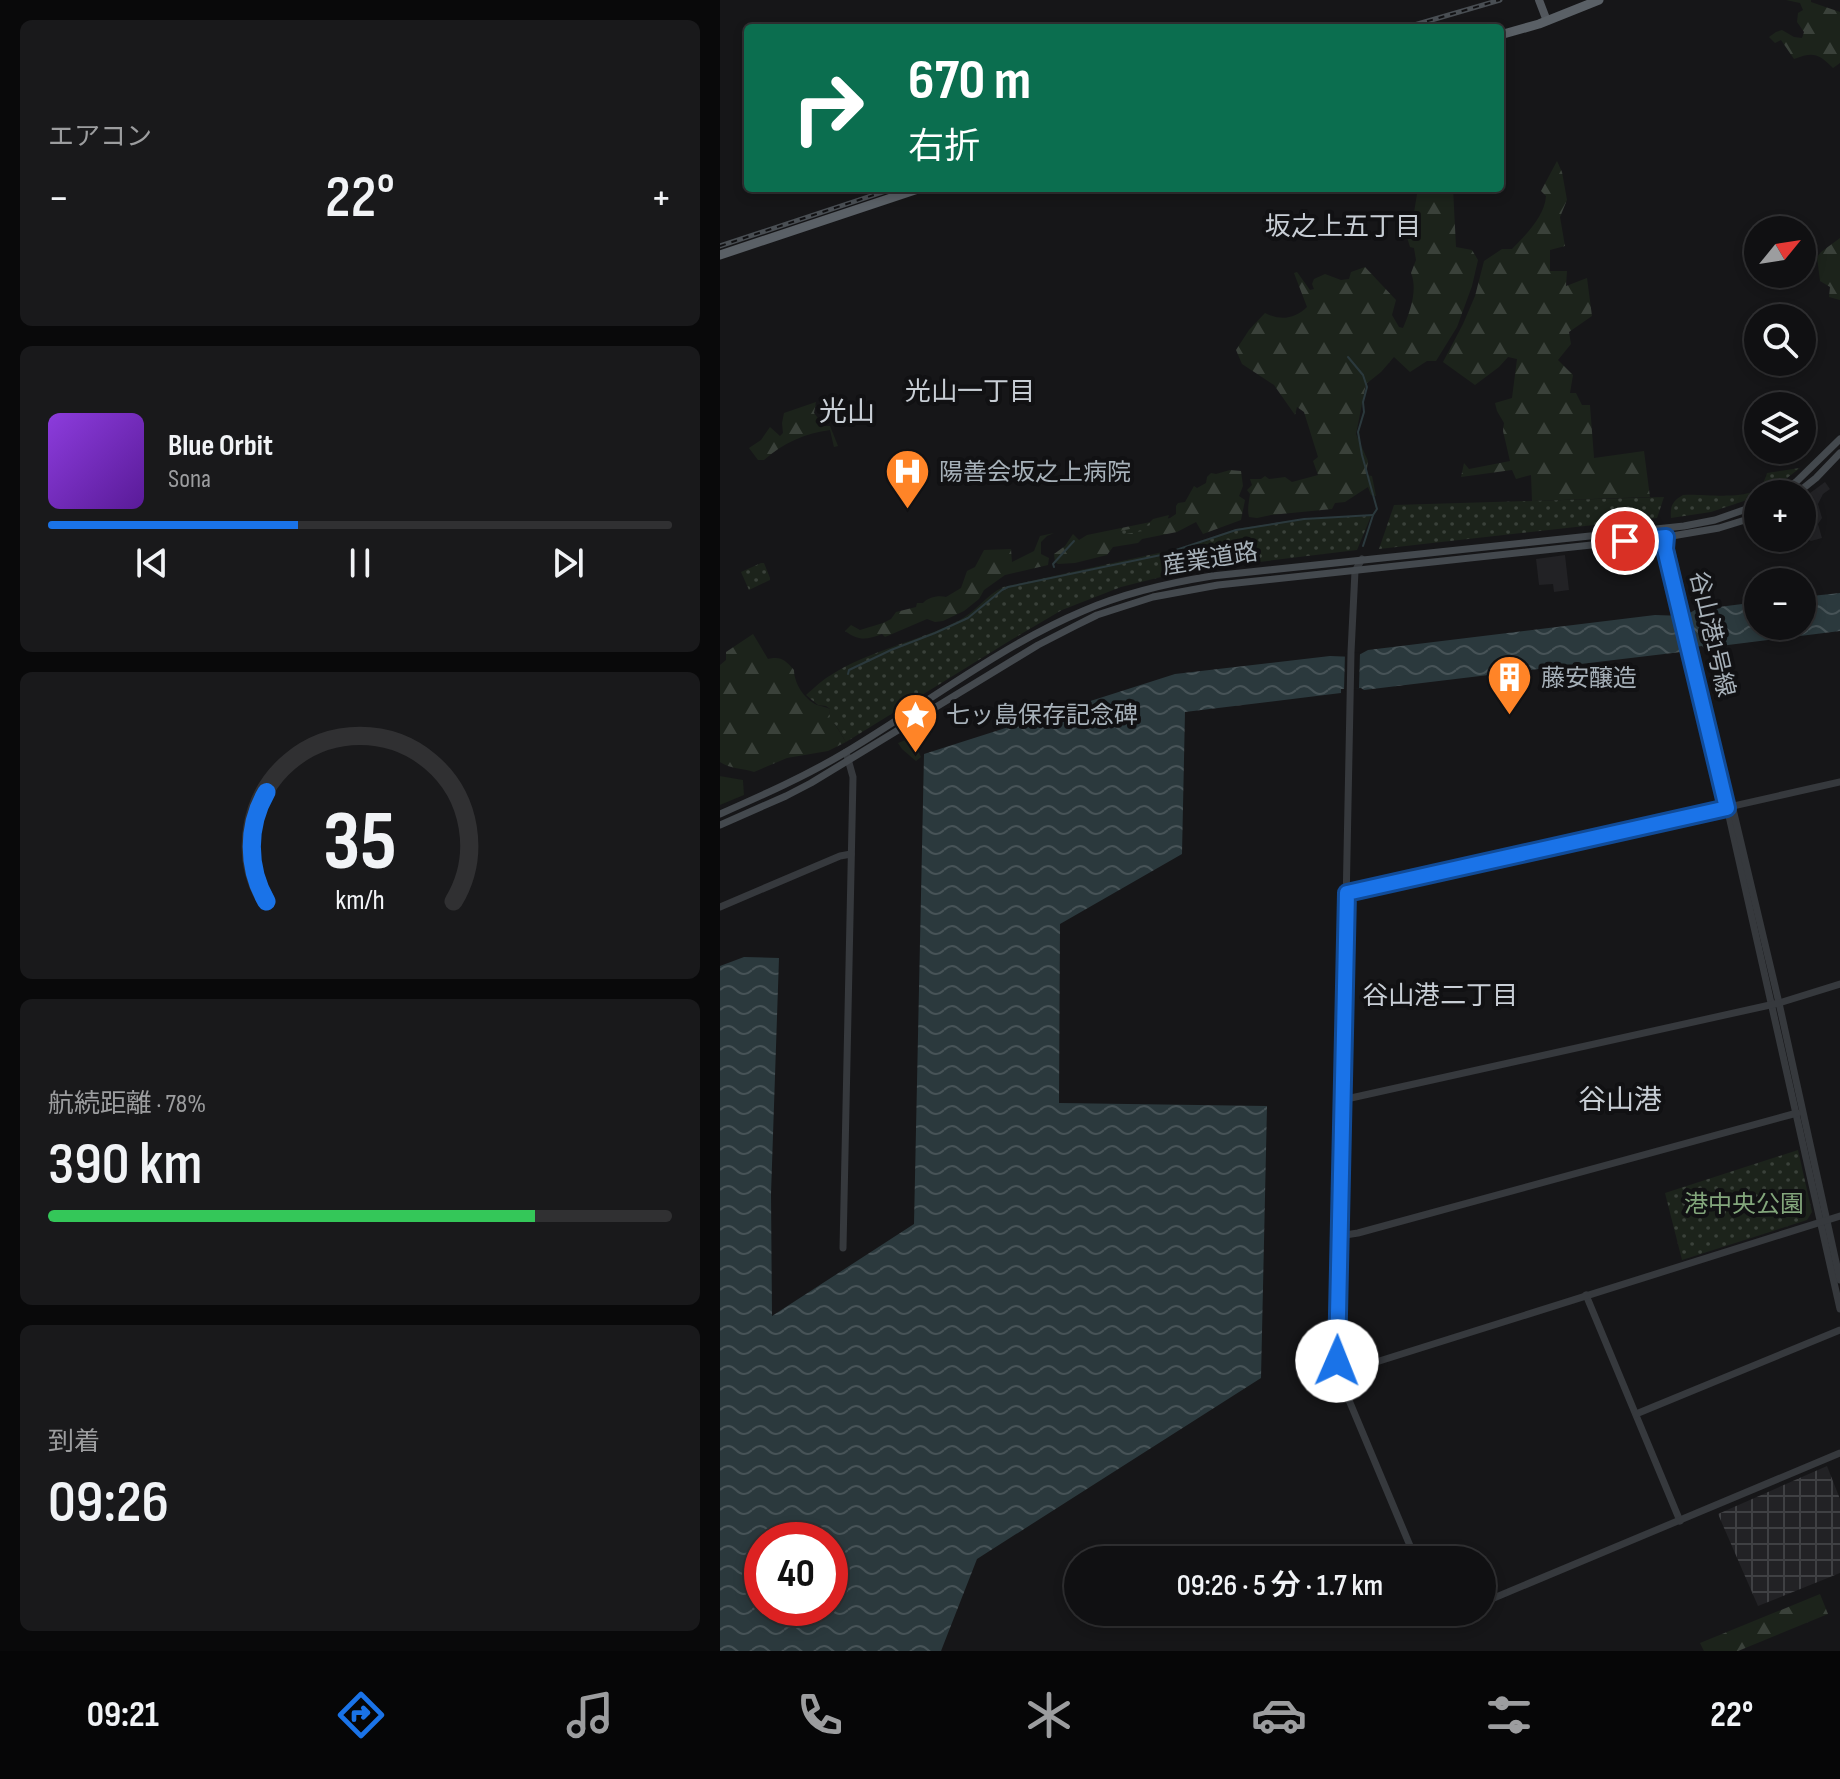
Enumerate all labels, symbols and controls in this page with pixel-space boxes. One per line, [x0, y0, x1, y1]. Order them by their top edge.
text: 670 m [908, 48, 1031, 115]
icon: right [776, 56, 880, 160]
text: エアコン [48, 122, 152, 153]
text: 右折 [908, 126, 980, 169]
text: 22° [325, 162, 395, 234]
text: − [48, 172, 70, 225]
text: + [650, 172, 672, 225]
district label: 坂之上五丁目 [1265, 212, 1421, 243]
north arrow [1744, 216, 1816, 288]
map controls [1744, 216, 1816, 640]
button: search [1744, 304, 1816, 376]
district label: 光山一丁目 [905, 377, 1035, 408]
button: layers [1744, 392, 1816, 464]
district label: 光山 [819, 396, 875, 429]
text: Blue Orbit [168, 428, 273, 464]
hospital icon: 陽善会坂之上病院 [884, 448, 932, 511]
place label: 陽善会坂之上病院 [939, 458, 1131, 487]
text: Sona [168, 464, 211, 495]
button: + [1744, 480, 1816, 552]
pin [1591, 507, 1659, 575]
icon: arrive [1603, 519, 1647, 563]
street label: 産業道路 [1160, 537, 1260, 581]
icon: previous [130, 541, 174, 585]
icon: pause [338, 541, 382, 585]
icon: next [546, 541, 590, 585]
street label: 谷山港1号線 [1683, 568, 1741, 700]
button: − [1744, 568, 1816, 640]
building icon: 藤安醸造 [1486, 654, 1534, 717]
place label: 藤安醸造 [1541, 664, 1637, 693]
place icon: 七ッ島保存記念碑 [891, 691, 939, 754]
place label: 七ッ島保存記念碑 [946, 701, 1138, 730]
text: 35 [323, 792, 397, 892]
text: km/h [335, 883, 385, 918]
district label: 谷山港二丁目 [1362, 981, 1518, 1012]
district label: 谷山港 [1578, 1084, 1662, 1117]
text: 航続距離 · 78% [48, 1089, 206, 1120]
text: 390 km [48, 1129, 203, 1201]
park label: 港中央公園 [1684, 1190, 1804, 1219]
position arrow [1295, 1319, 1379, 1403]
text: 到着 [48, 1427, 100, 1458]
text: 09:26 [48, 1467, 169, 1539]
speed limit sign: 40 [744, 1522, 848, 1626]
text: 09:26 · 5 分 · 1.7 km [1177, 1568, 1383, 1604]
icon: directions [333, 1687, 389, 1743]
icon: music [562, 1687, 618, 1743]
icon: phone [792, 1687, 848, 1743]
icon: climate [1021, 1687, 1077, 1743]
icon: car [1251, 1687, 1307, 1743]
icon: filters [1481, 1687, 1537, 1743]
text: 09:21 [87, 1694, 159, 1737]
text: 22° [1710, 1694, 1753, 1737]

